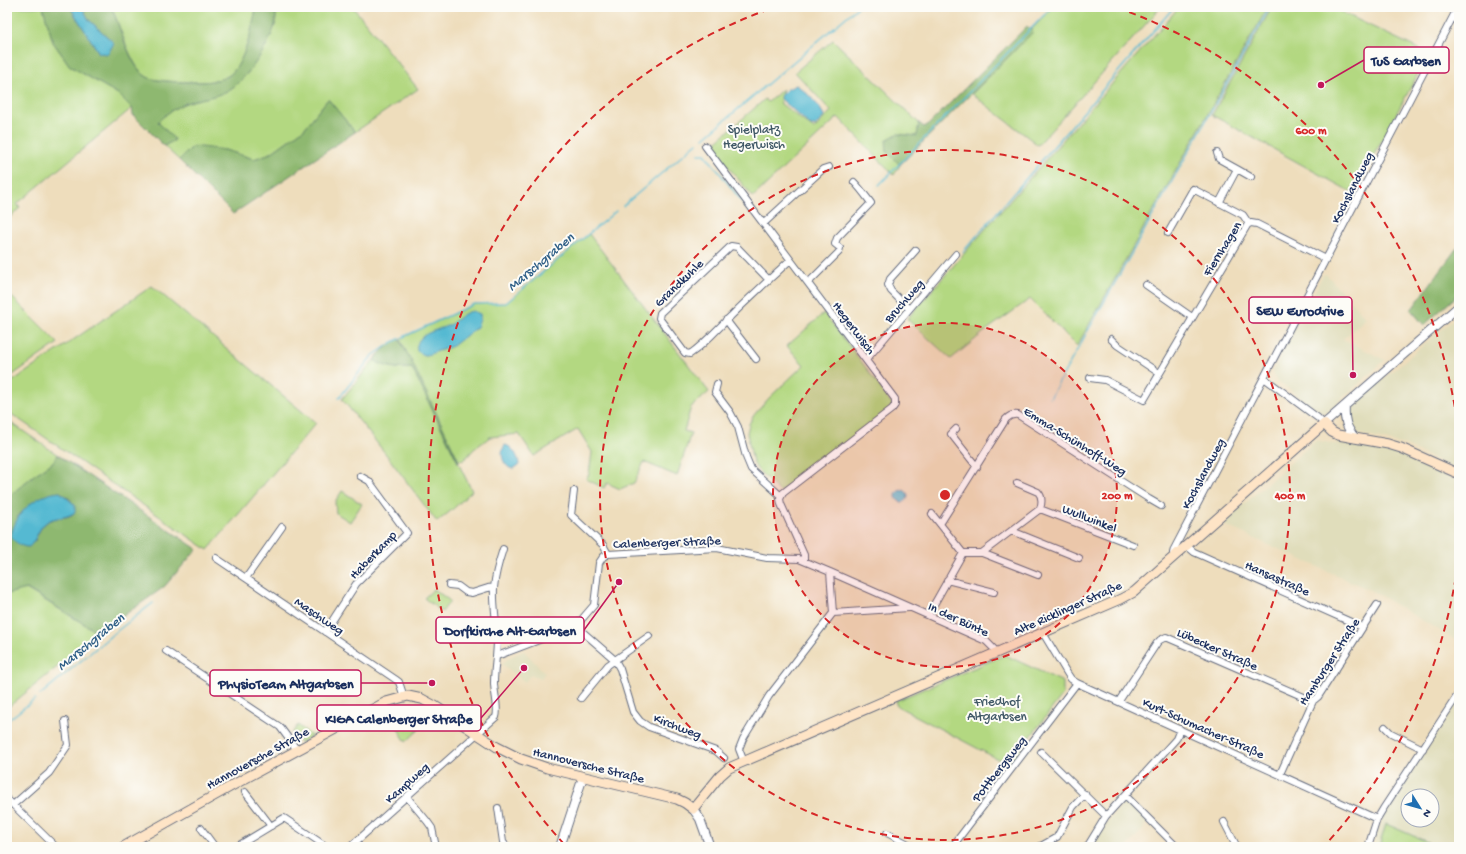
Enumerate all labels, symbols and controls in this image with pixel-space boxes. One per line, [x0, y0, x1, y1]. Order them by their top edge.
callout: TuS Garbsen [1364, 47, 1449, 73]
text: TuS Garbsen [1370, 54, 1441, 71]
park label: Spielplatz Hegerwisch [723, 123, 785, 153]
text: 600 m [1295, 125, 1327, 139]
street label: Kochslandweg [1329, 150, 1378, 226]
street label: Fiernhagen [1200, 219, 1246, 280]
water label: Marschgraben [505, 230, 579, 296]
street label: Grandkuhle [652, 257, 708, 311]
street label: Bruchweg [881, 277, 928, 327]
callout: SEW Eurodrive [1249, 297, 1352, 323]
street label: Hegerwisch [828, 299, 878, 358]
text: SEW Eurodrive [1256, 304, 1345, 321]
street label: Emma-Schünhoff-Weg [1020, 404, 1129, 480]
street label: Kochslandweg [1179, 436, 1229, 512]
centre of rings [938, 488, 952, 502]
text: 200 m [1102, 490, 1133, 504]
text: 400 m [1274, 490, 1306, 504]
street label: Wullwinkel [1060, 502, 1119, 537]
street label: Haberkamp [347, 528, 401, 583]
street label: Calenberger Straße [613, 534, 721, 553]
street label: Hansastraße [1242, 558, 1312, 600]
street label: Alte Ricklinger Straße [1012, 579, 1125, 640]
street label: Maschweg [291, 595, 346, 639]
street label: In der Bünte [925, 600, 991, 641]
water label: Marschgraben [54, 610, 129, 675]
street label: Hamburger Straße [1296, 616, 1364, 709]
callout: Dorfkirche Alt-Garbsen [436, 617, 584, 643]
text: Dorfkirche Alt-Garbsen [442, 624, 576, 641]
street label: Lübecker Straße [1174, 626, 1260, 675]
callout: PhysioTeam Altgarbsen [210, 670, 361, 696]
text: PhysioTeam Altgarbsen [217, 677, 354, 694]
park label: Friedhof Altgarbsen [967, 695, 1028, 725]
street label: Kurt-Schumacher-Straße [1140, 696, 1266, 763]
callout: KIGA Calenberger Straße [317, 705, 481, 731]
street label: Kirchweg [651, 711, 703, 743]
text: KIGA Calenberger Straße [324, 712, 474, 729]
street label: Hannoversche Straße [204, 725, 312, 794]
street label: Pottbergsweg [969, 734, 1030, 806]
street label: Hannoversche Straße [531, 745, 646, 788]
street label: Kampweg [383, 760, 433, 808]
north arrow [1400, 788, 1440, 828]
text: N [1419, 806, 1433, 819]

